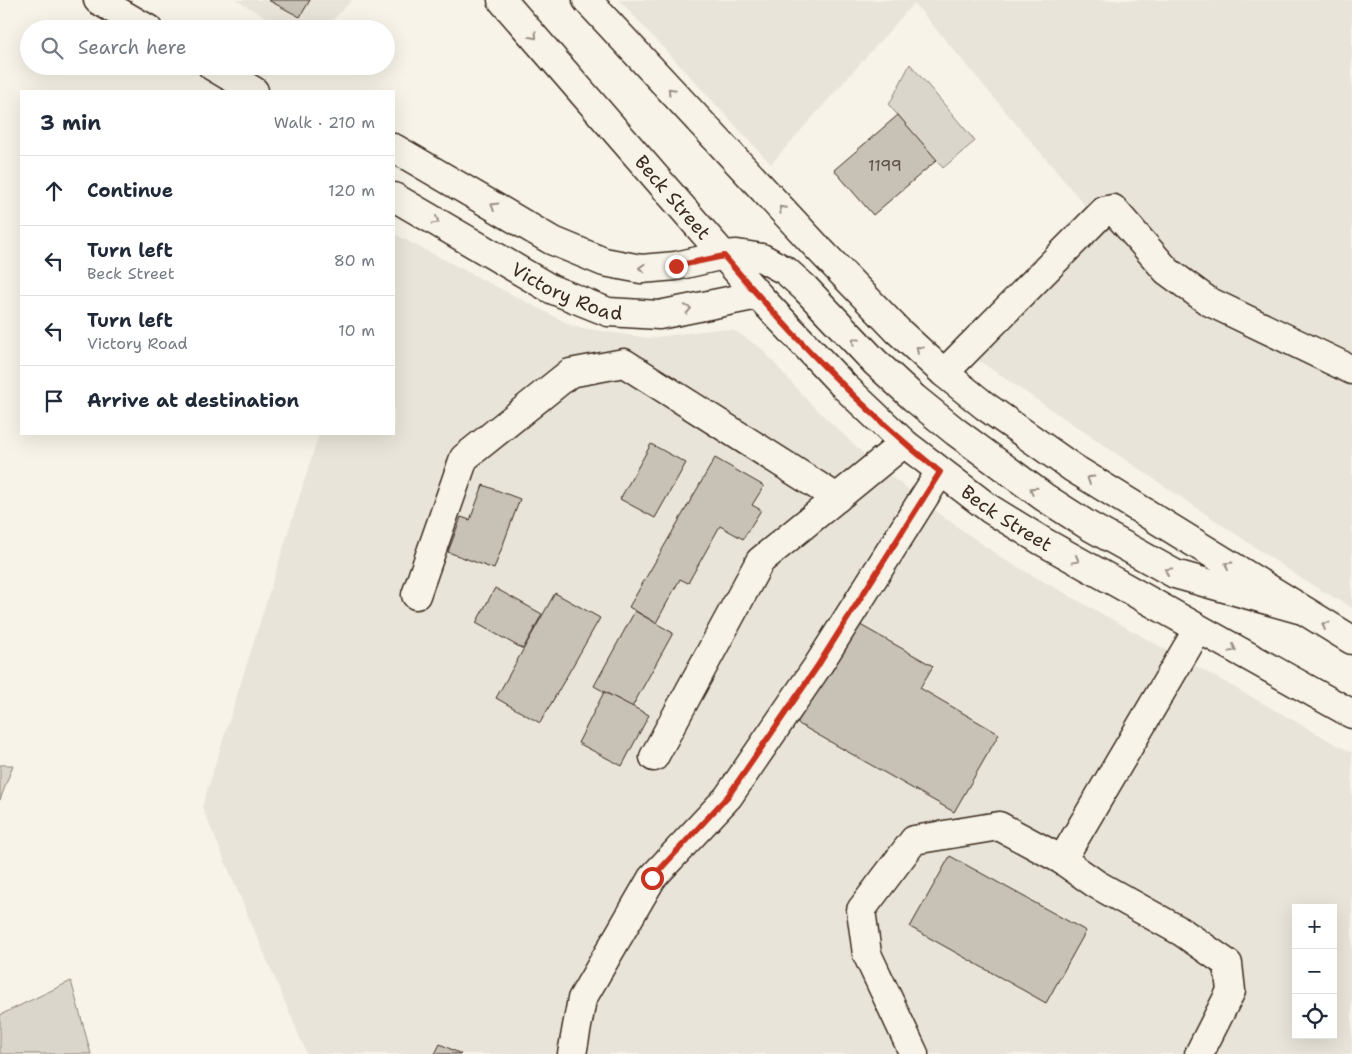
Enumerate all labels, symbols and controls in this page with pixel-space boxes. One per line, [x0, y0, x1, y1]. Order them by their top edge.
search box [20, 20, 395, 75]
one-way arrow [528, 31, 537, 40]
icon: search [38, 34, 66, 62]
text: Search here [78, 35, 187, 60]
one-way arrow [668, 87, 677, 96]
text: 3 min [40, 109, 101, 137]
text: Walk · 210 m [274, 112, 375, 133]
street label: Beck Street [629, 150, 716, 245]
house number: 1199 [868, 155, 902, 176]
icon: ahead [40, 177, 68, 205]
text: Continue [87, 178, 173, 203]
text: 120 m [328, 180, 375, 201]
one-way arrow [490, 203, 499, 213]
one-way arrow [778, 206, 787, 215]
one-way arrow [430, 215, 439, 225]
text: Turn left [87, 238, 173, 263]
icon: left [40, 247, 68, 275]
text: 80 m [334, 250, 375, 271]
route end [665, 255, 688, 278]
street label: Victory Road [507, 257, 623, 326]
one-way arrow [638, 262, 646, 273]
text: Beck Street [87, 263, 175, 284]
one-way arrow [684, 304, 692, 315]
text: Turn left [87, 308, 173, 333]
icon: left [40, 317, 68, 345]
text: 10 m [338, 320, 375, 341]
text: Victory Road [87, 333, 188, 354]
one-way arrow [852, 338, 861, 347]
one-way arrow [915, 346, 924, 355]
icon: arrive [40, 387, 68, 415]
text: Arrive at destination [87, 388, 299, 413]
one-way arrow [1086, 476, 1095, 485]
street label: Beck Street [956, 479, 1057, 557]
one-way arrow [1029, 487, 1039, 496]
one-way arrow [1071, 554, 1080, 564]
one-way arrow [1224, 561, 1233, 571]
one-way arrow [1165, 567, 1174, 577]
one-way arrow [1322, 621, 1331, 631]
one-way arrow [1228, 642, 1237, 652]
route start [641, 867, 664, 890]
map controls [1292, 904, 1337, 1039]
button: + [1292, 904, 1337, 949]
button: − [1292, 949, 1337, 994]
button: locate [1292, 994, 1337, 1039]

